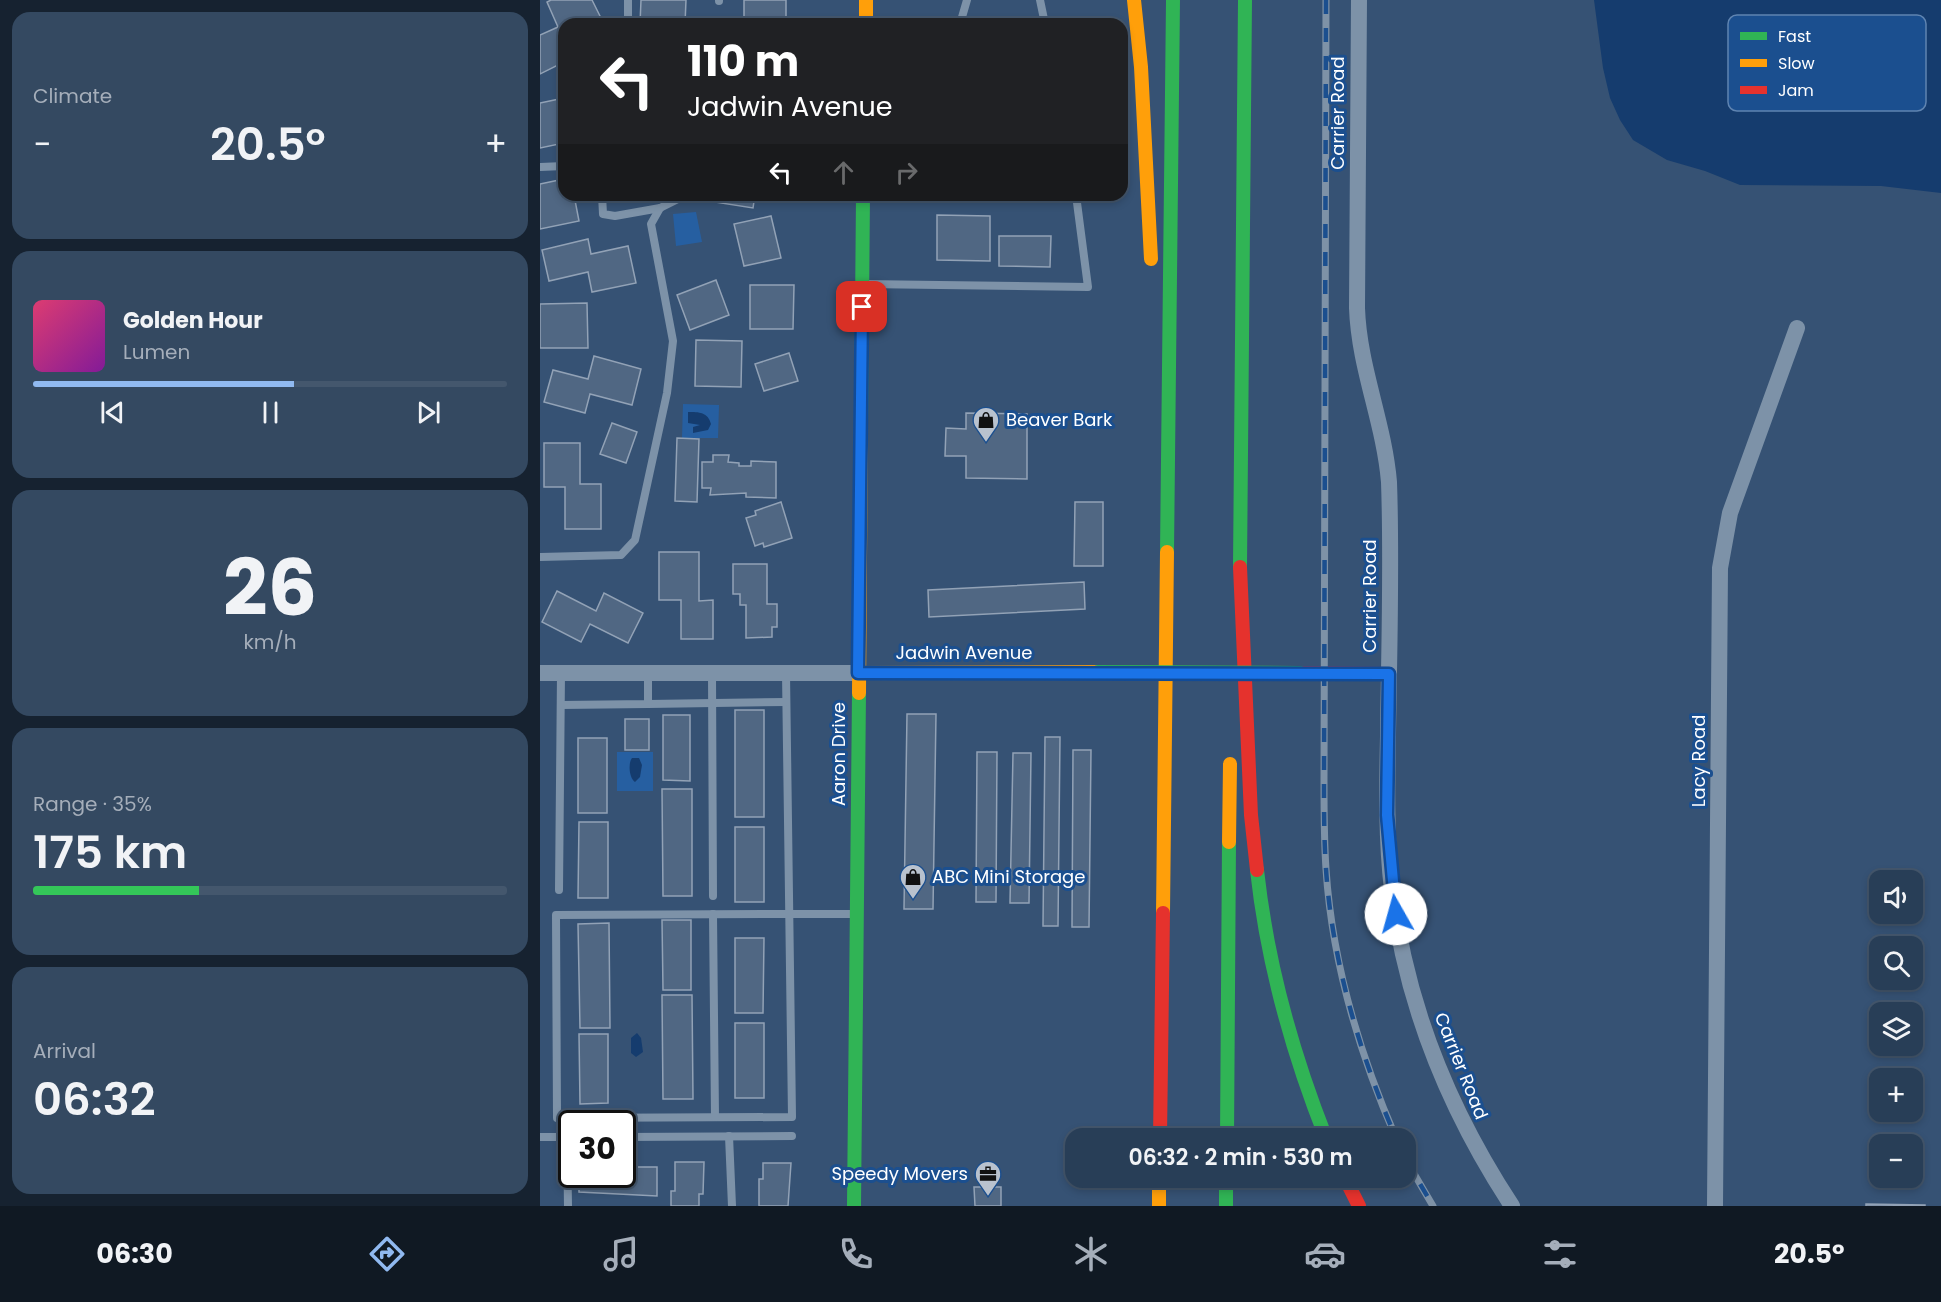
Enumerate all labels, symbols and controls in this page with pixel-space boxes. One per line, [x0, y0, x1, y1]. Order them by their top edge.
legend [1728, 15, 1926, 111]
text: Fast [1778, 25, 1811, 48]
text: 110 m [687, 32, 799, 91]
icon: left [588, 42, 666, 120]
text: Slow [1778, 52, 1815, 75]
street label: Carrier Road [1325, 56, 1350, 170]
text: Jam [1778, 79, 1814, 102]
text: Climate [33, 82, 112, 110]
text: Jadwin Avenue [687, 88, 892, 125]
text: 20.5° [210, 113, 326, 176]
text: − [33, 121, 51, 168]
text: + [484, 121, 507, 168]
icon: left [764, 156, 797, 189]
icon: ahead [827, 156, 860, 189]
icon: right [890, 156, 923, 189]
pin [836, 281, 887, 332]
icon: arrive [845, 290, 878, 323]
text: Golden Hour [123, 305, 263, 336]
text: Lumen [123, 338, 190, 366]
icon: previous [96, 396, 129, 429]
icon: pause [254, 396, 287, 429]
icon: next [412, 396, 445, 429]
shop icon: Beaver Bark [971, 405, 1001, 443]
place label: Beaver Bark [1006, 407, 1113, 432]
text: 26 [223, 533, 317, 642]
street label: Carrier Road [1357, 539, 1382, 653]
text: km/h [243, 628, 297, 656]
street label: Jadwin Avenue [896, 640, 1032, 665]
street label: Aaron Drive [826, 702, 851, 806]
street label: Lacy Road [1686, 715, 1711, 807]
text: Range · 35% [33, 790, 152, 818]
text: 175 km [33, 821, 187, 884]
shop icon: ABC Mini Storage [898, 862, 928, 900]
place label: ABC Mini Storage [932, 864, 1085, 889]
map controls [1869, 870, 1923, 1188]
button: sound [1869, 870, 1923, 924]
position arrow [1364, 882, 1428, 946]
button: search [1869, 936, 1923, 990]
button: layers [1869, 1002, 1923, 1056]
street label: Carrier Road [1429, 1009, 1494, 1123]
text: Arrival [33, 1037, 96, 1065]
text: 06:32 [33, 1068, 156, 1131]
button: + [1869, 1068, 1923, 1122]
speed limit sign: 30 [558, 1110, 636, 1188]
button: − [1869, 1134, 1923, 1188]
text: 06:32 · 2 min · 530 m [1128, 1142, 1353, 1173]
office icon: Speedy Movers [973, 1159, 1003, 1197]
place label: Speedy Movers [831, 1161, 968, 1186]
icon: directions [366, 1233, 408, 1275]
icon: music [600, 1233, 642, 1275]
icon: phone [835, 1233, 877, 1275]
icon: climate [1070, 1233, 1112, 1275]
icon: car [1304, 1233, 1346, 1275]
icon: filters [1539, 1233, 1581, 1275]
text: 06:30 [96, 1235, 173, 1272]
text: 20.5° [1774, 1235, 1845, 1272]

